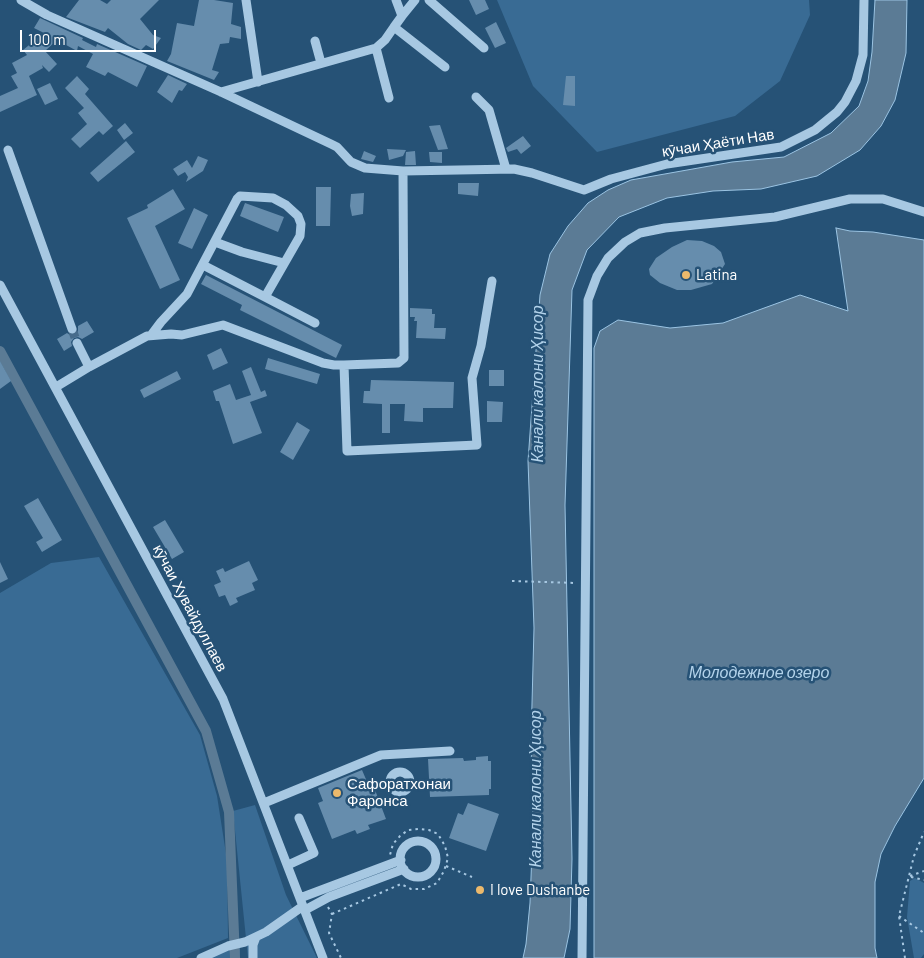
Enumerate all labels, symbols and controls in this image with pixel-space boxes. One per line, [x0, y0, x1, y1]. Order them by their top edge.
scale bar [22, 20, 159, 52]
text: 100 m [28, 30, 66, 48]
street label: кӯчаи Ҳаёти Нав [660, 125, 776, 161]
place label: Latina [696, 266, 737, 284]
marker: Latina [680, 269, 692, 281]
water label: Канали калони Ҳисор [528, 305, 548, 463]
street label: кӯчаи Хувайдуллаев [149, 541, 231, 675]
water label: Молодежное озеро [689, 663, 829, 683]
water label: Канали калони Ҳисор [526, 710, 546, 868]
place label: Сафоратхонаи Фаронса [347, 775, 451, 810]
marker: Сафоратхонаи Фаронса [331, 787, 343, 799]
place label: I love Dushanbe [490, 881, 590, 899]
marker: I love Dushanbe [474, 884, 486, 896]

